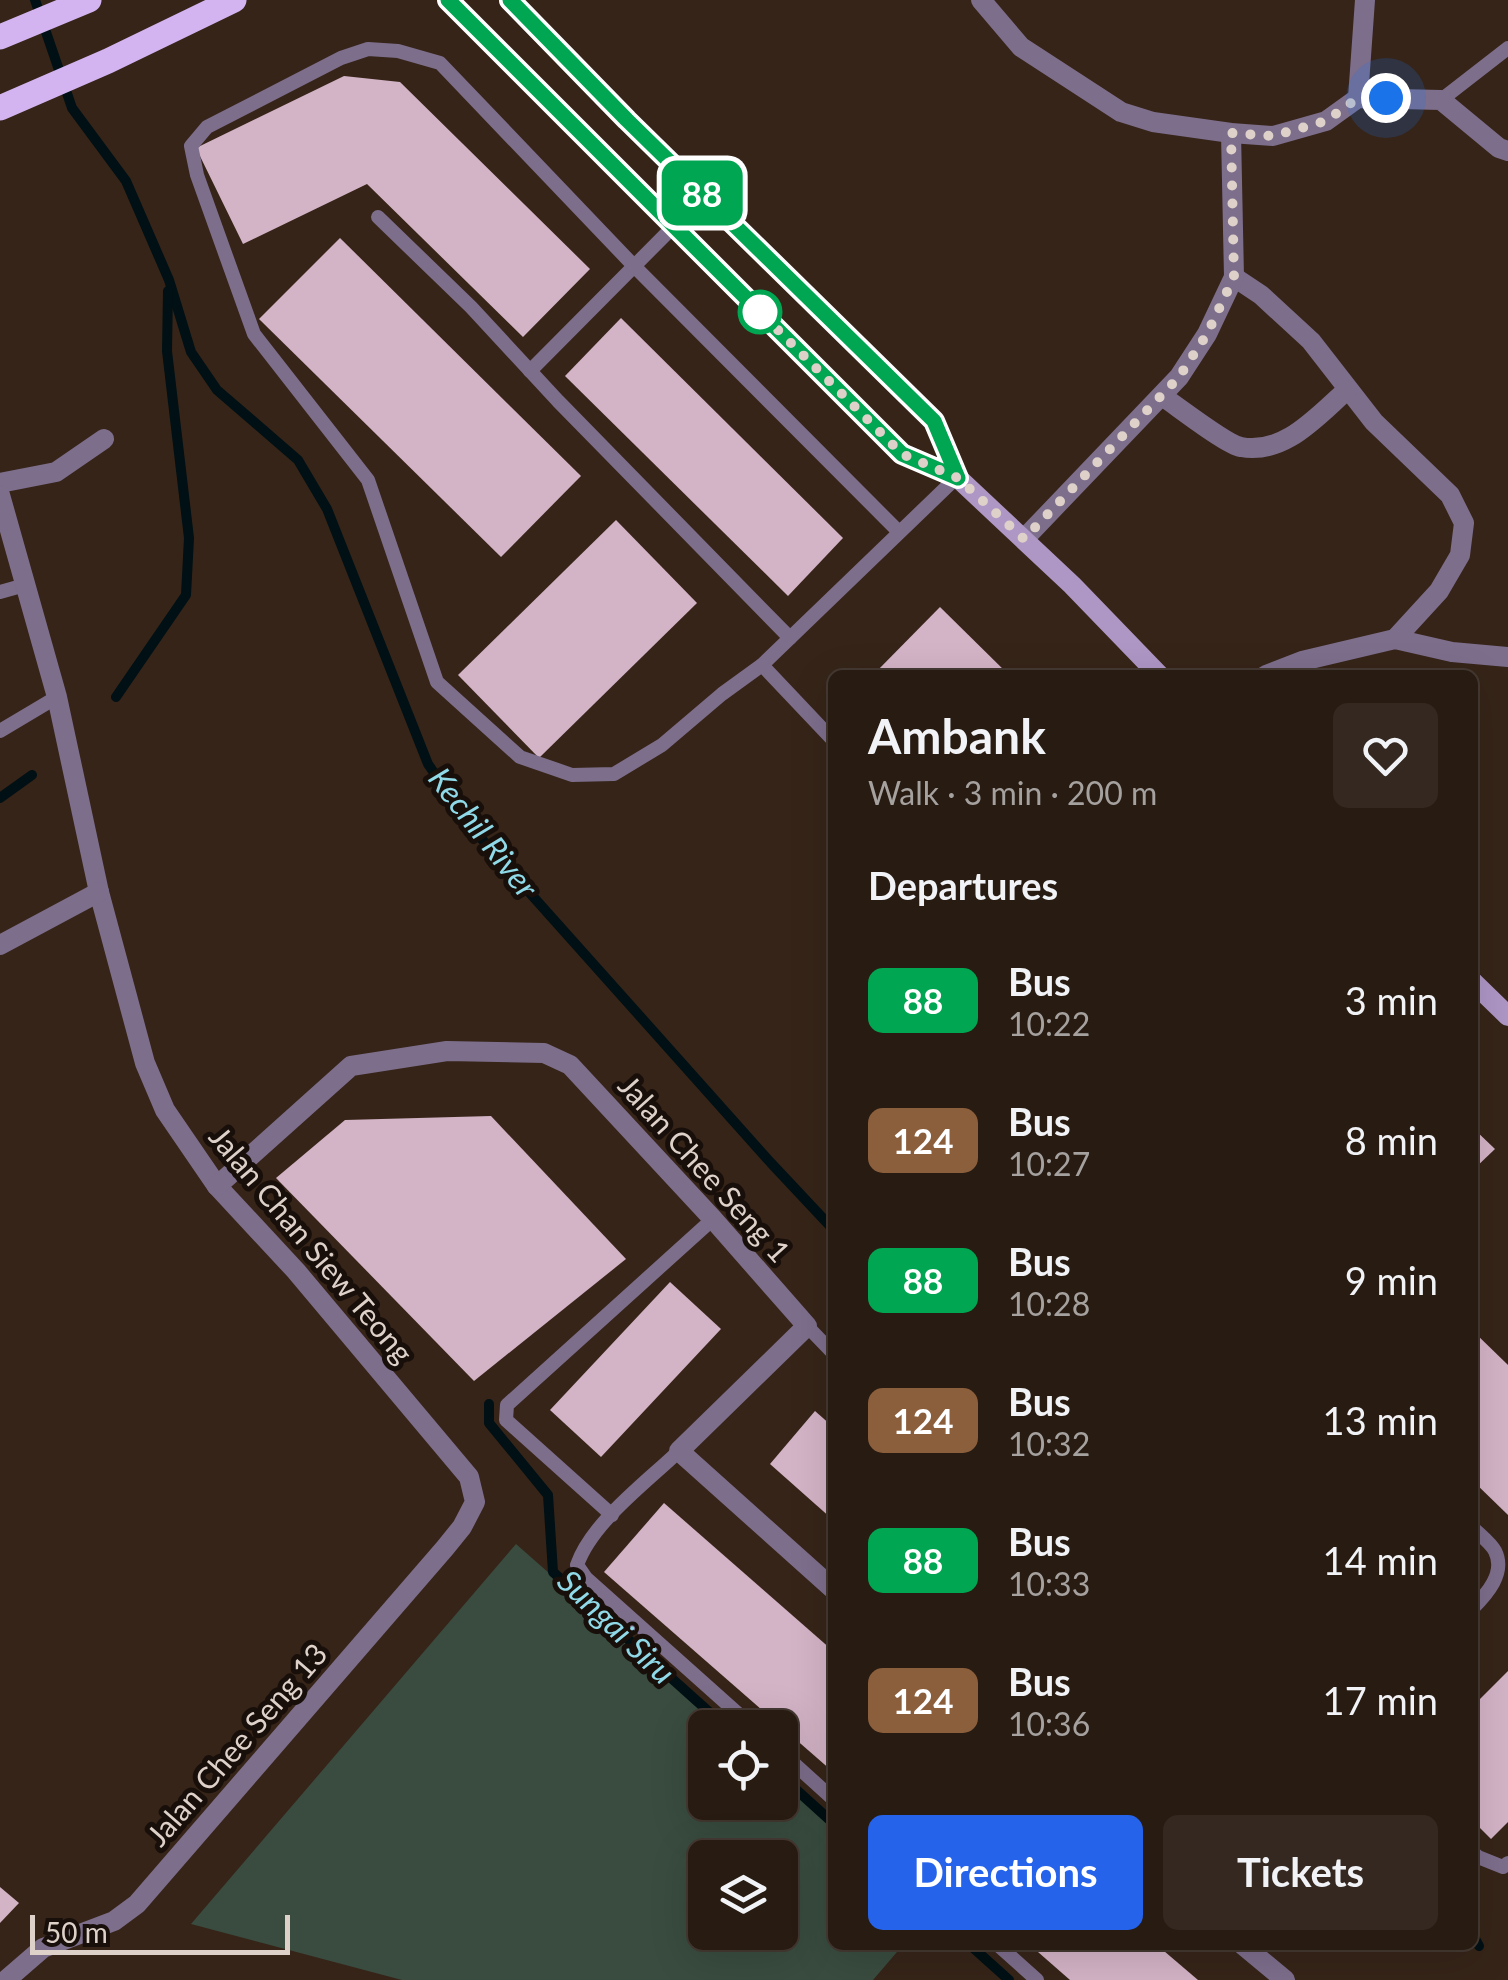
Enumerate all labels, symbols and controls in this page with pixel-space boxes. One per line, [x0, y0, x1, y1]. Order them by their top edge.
your location [1361, 73, 1411, 123]
line badge: 88 [657, 160, 747, 226]
text: 88 [682, 172, 722, 214]
unlabelled marker [739, 291, 781, 333]
button: heart [1333, 703, 1438, 808]
text: Ambank [868, 707, 1046, 764]
water label: Kechil River [421, 759, 548, 906]
text: Walk · 3 min · 200 m [868, 773, 1157, 812]
text: Departures [868, 862, 1058, 908]
text: Bus [1008, 958, 1071, 1004]
text: 3 min [1345, 977, 1438, 1023]
text: 88 [903, 979, 943, 1021]
text: 10:22 [1008, 1004, 1090, 1043]
street label: Jalan Chee Seng 1 [612, 1067, 798, 1269]
text: Bus [1008, 1098, 1071, 1144]
text: 8 min [1345, 1117, 1438, 1163]
street label: Jalan Chan Siew Teong [203, 1118, 421, 1370]
text: 124 [893, 1119, 953, 1161]
text: 10:27 [1008, 1144, 1090, 1183]
text: Bus [1008, 1238, 1071, 1284]
text: 9 min [1345, 1257, 1438, 1303]
text: 88 [903, 1259, 943, 1301]
text: 10:28 [1008, 1284, 1090, 1323]
text: Bus [1008, 1378, 1071, 1424]
text: 13 min [1323, 1397, 1438, 1443]
text: 124 [893, 1399, 953, 1441]
text: 10:32 [1008, 1424, 1090, 1463]
text: Bus [1008, 1518, 1071, 1564]
text: 14 min [1323, 1537, 1438, 1583]
text: 88 [903, 1539, 943, 1581]
water label: Sungai Siru [550, 1561, 684, 1691]
text: 10:33 [1008, 1564, 1090, 1603]
street label: Jalan Chee Seng 13 [138, 1635, 334, 1853]
text: Bus [1008, 1658, 1071, 1704]
text: 17 min [1323, 1677, 1438, 1723]
text: 124 [893, 1679, 953, 1721]
text: 10:36 [1008, 1704, 1090, 1743]
map controls [688, 1710, 798, 1950]
button: locate [688, 1710, 798, 1820]
button: Directions [868, 1815, 1143, 1930]
button: Tickets [1163, 1815, 1438, 1930]
button: layers [688, 1840, 798, 1950]
scale bar [30, 1910, 290, 1954]
text: 50 m [45, 1915, 108, 1949]

